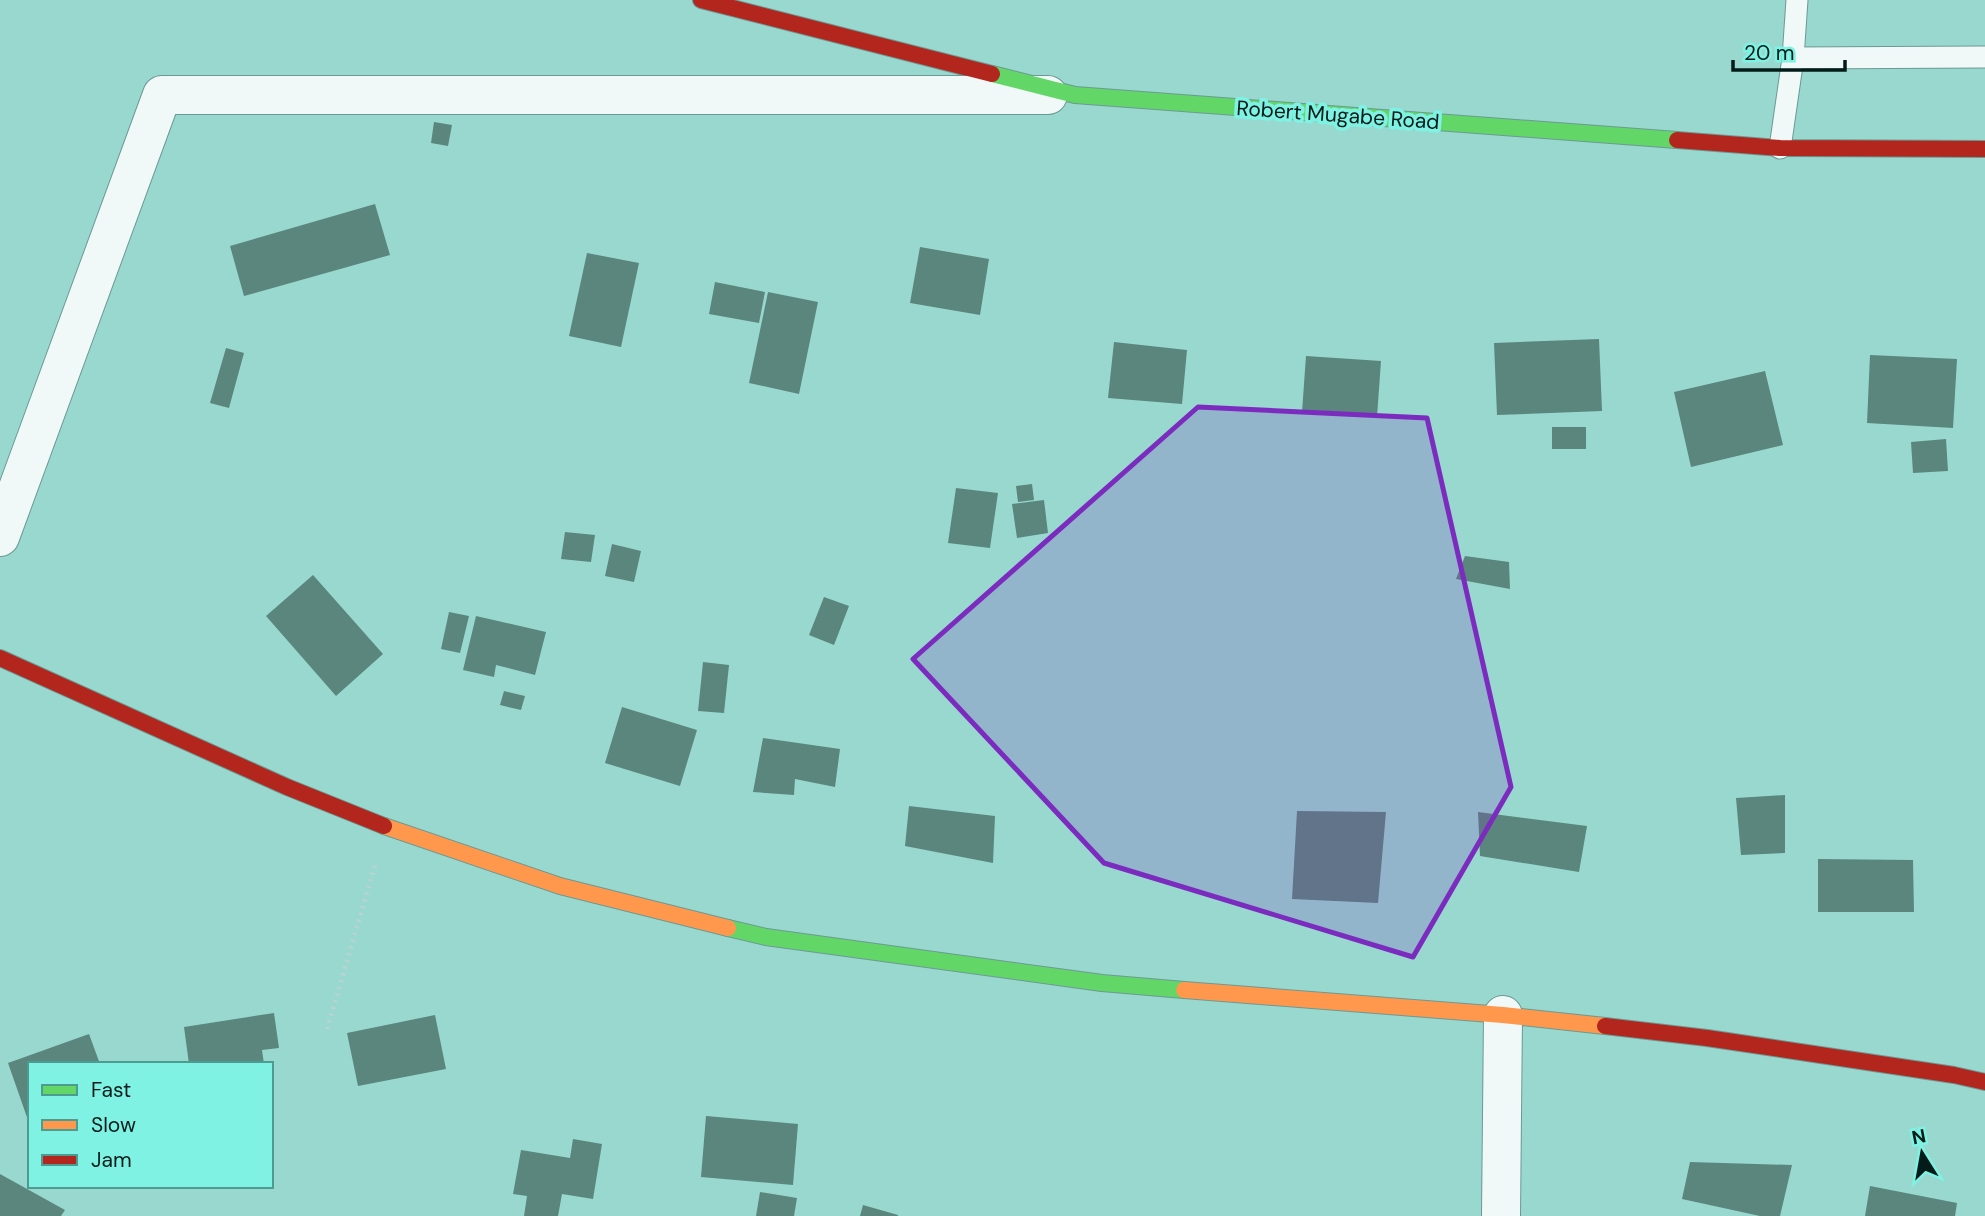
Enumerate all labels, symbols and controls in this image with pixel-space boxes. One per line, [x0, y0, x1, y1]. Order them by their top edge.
scale bar [1733, 28, 1845, 72]
text: 20 m [1744, 39, 1795, 67]
street label: Robert Mugabe Road [1236, 94, 1440, 136]
legend [28, 1062, 273, 1188]
text: Fast [91, 1076, 131, 1104]
text: Slow [91, 1111, 136, 1139]
north arrow [1887, 1118, 1957, 1188]
text: N [1910, 1123, 1928, 1150]
text: Jam [91, 1146, 132, 1174]

